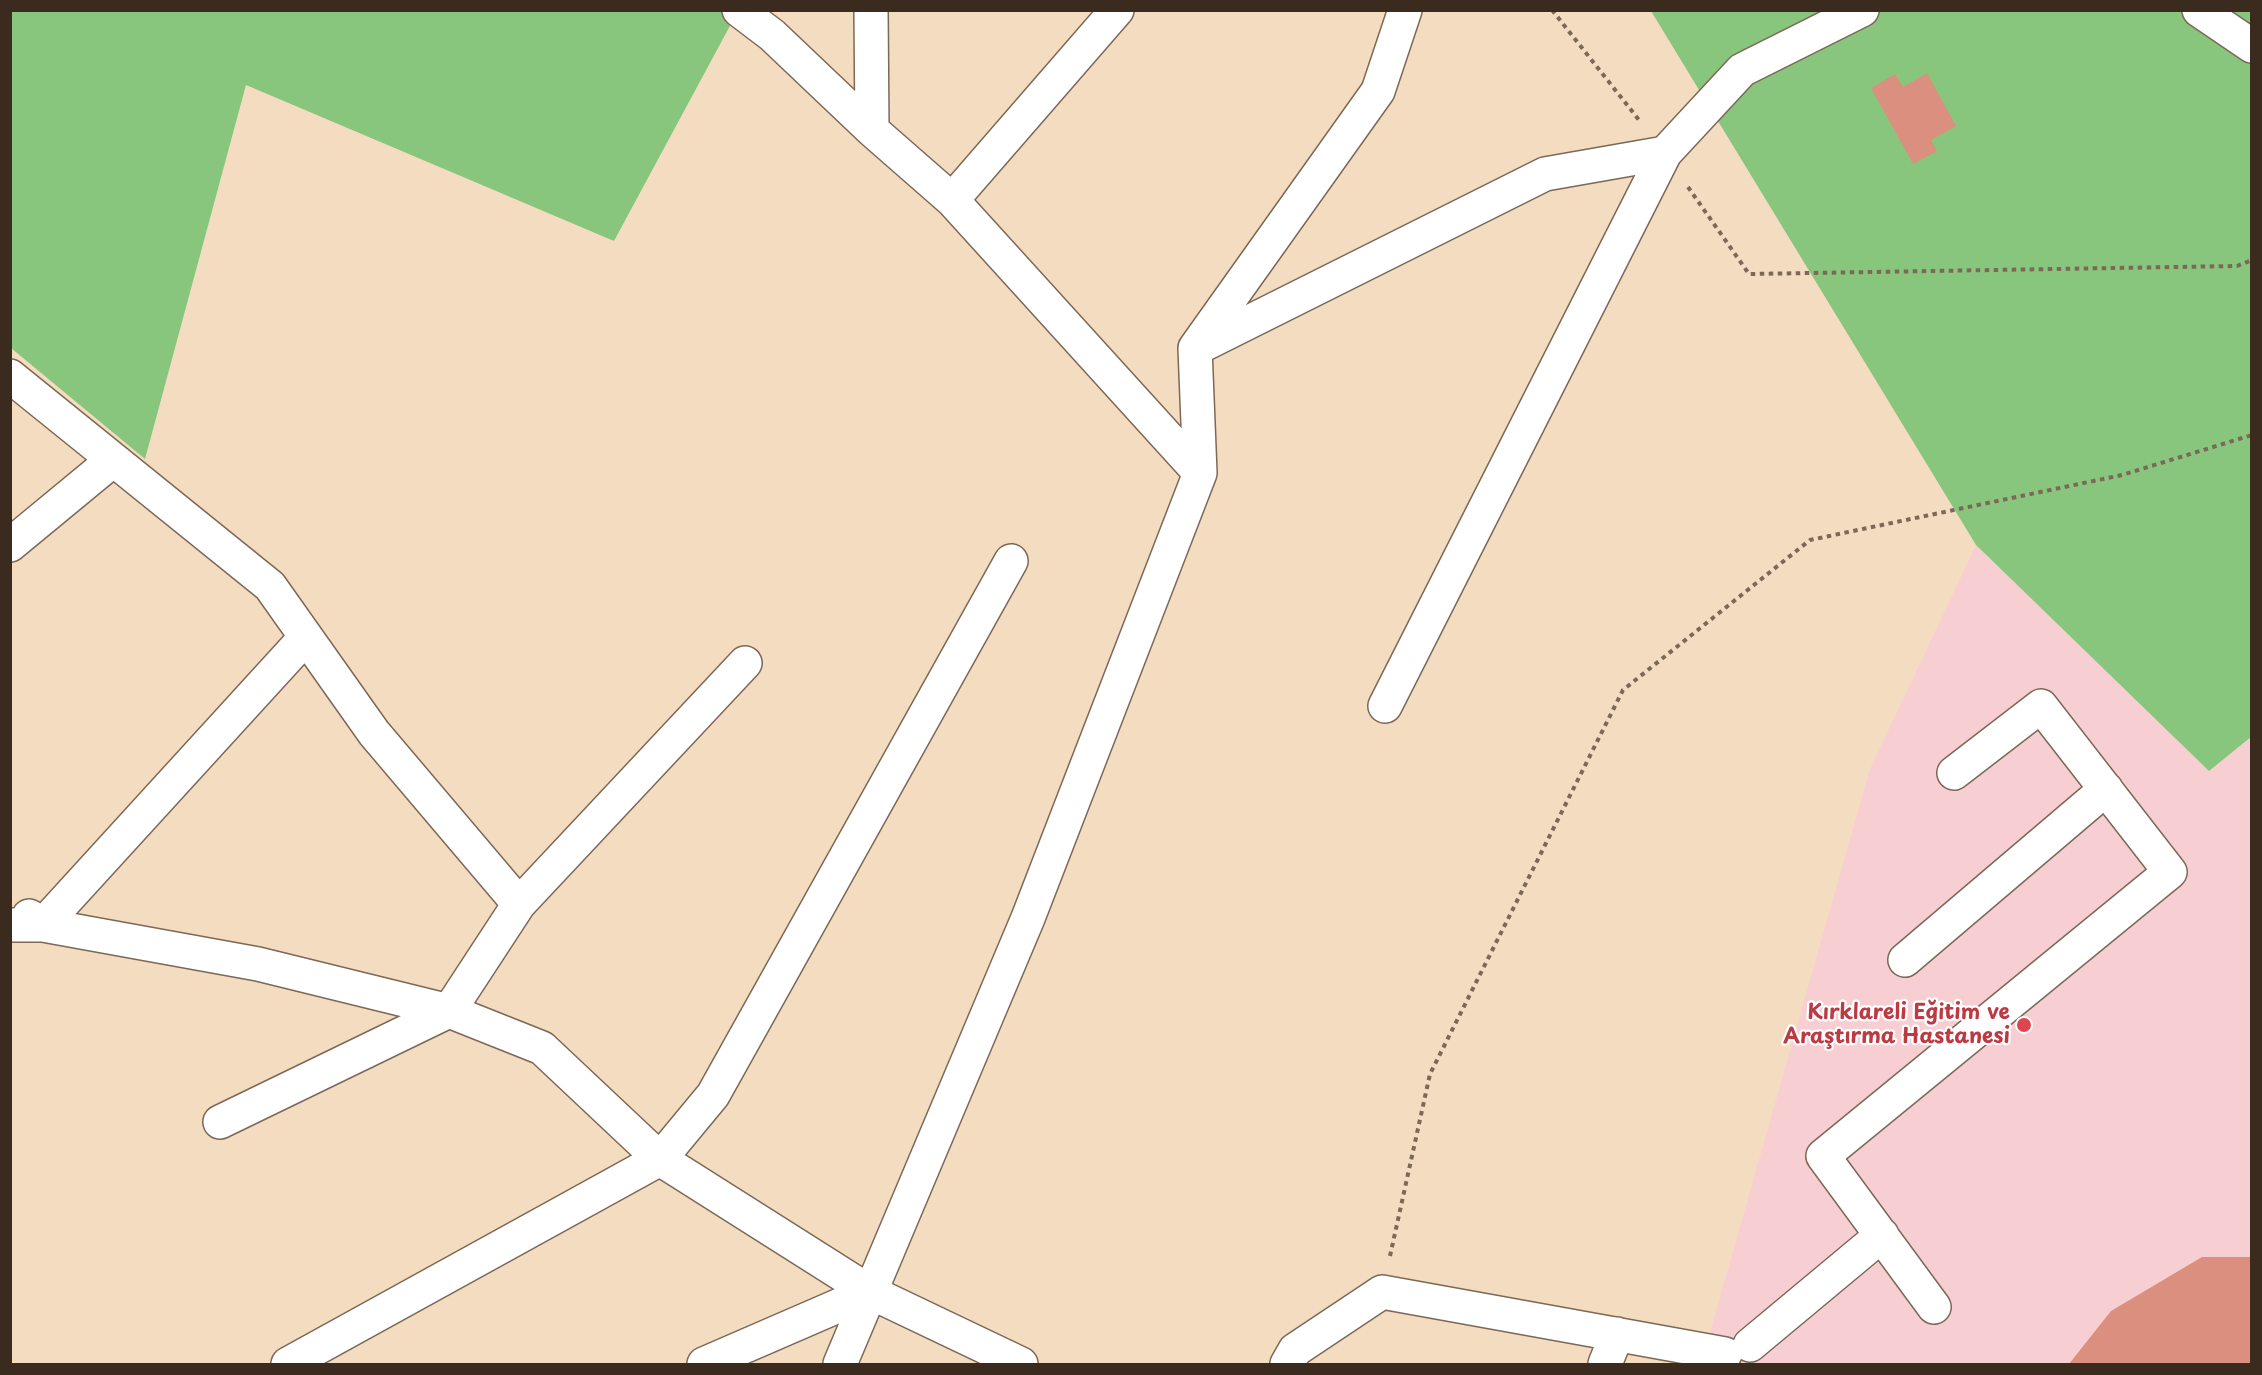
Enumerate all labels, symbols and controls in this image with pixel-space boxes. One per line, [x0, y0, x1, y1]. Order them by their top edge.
place label: Kırklareli Eğitim ve Araştırma Hastanesi [1783, 1000, 2010, 1050]
marker: Kırklareli Eğitim ve Araştırma Hastanesi [2015, 1016, 2033, 1034]

